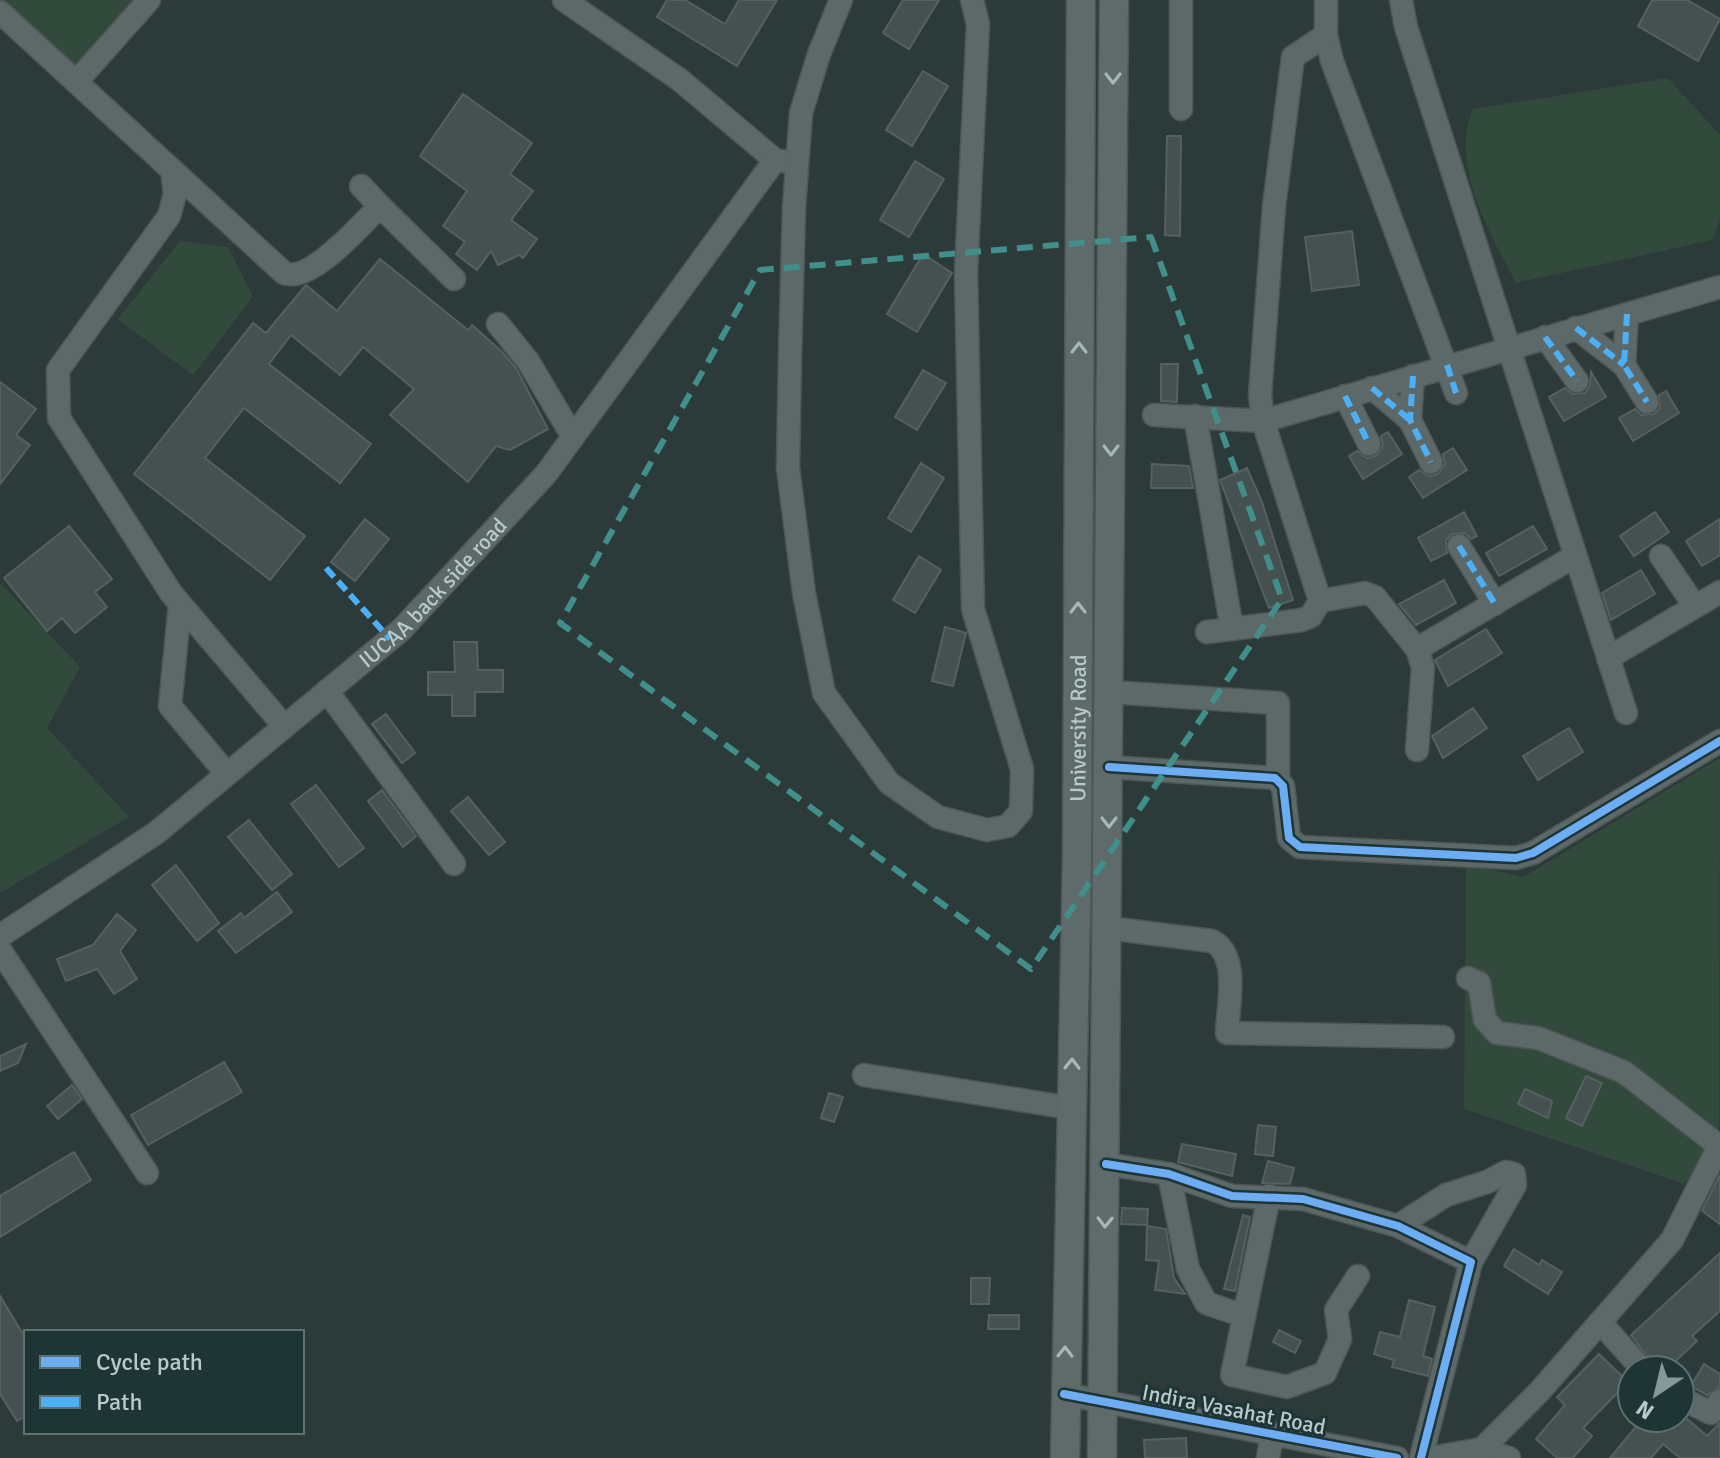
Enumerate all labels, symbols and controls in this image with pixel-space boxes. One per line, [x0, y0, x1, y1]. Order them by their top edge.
one-way arrow [1104, 72, 1122, 85]
one-way arrow [1070, 341, 1088, 354]
one-way arrow [1102, 444, 1120, 457]
street label: IUCAA back side road [353, 512, 513, 673]
one-way arrow [1069, 601, 1087, 614]
street label: University Road [1064, 655, 1092, 802]
one-way arrow [1100, 816, 1118, 829]
one-way arrow [1063, 1057, 1081, 1070]
one-way arrow [1096, 1216, 1113, 1229]
legend [24, 1330, 304, 1434]
one-way arrow [1056, 1345, 1074, 1358]
text: Cycle path [96, 1347, 203, 1377]
north arrow [1616, 1354, 1696, 1434]
street label: Indira Vasahat Road [1140, 1378, 1328, 1441]
text: Path [96, 1387, 142, 1417]
text: N [1631, 1395, 1659, 1425]

